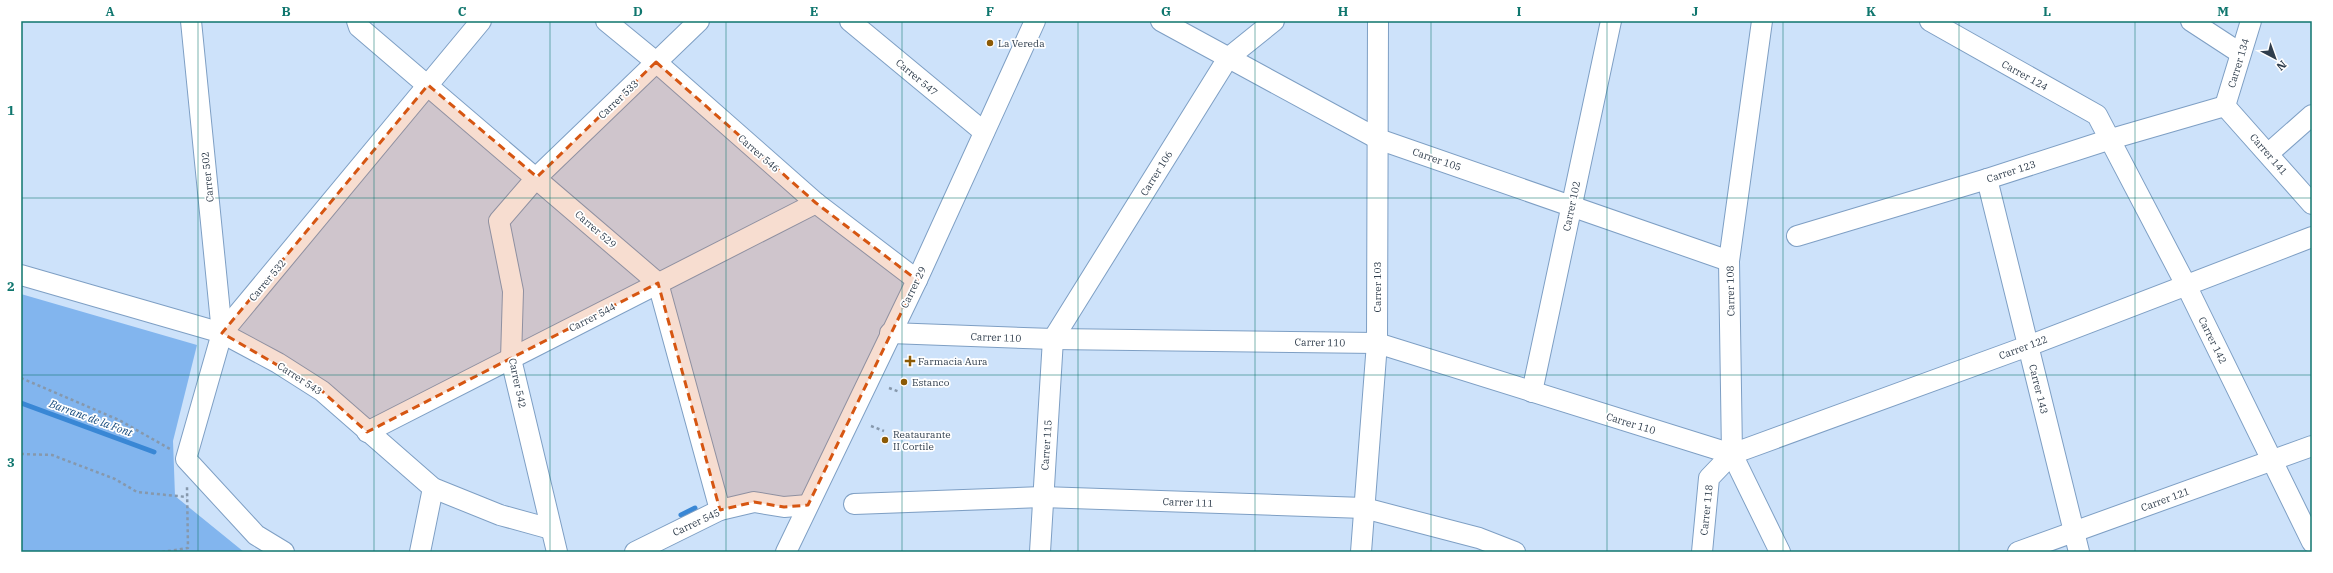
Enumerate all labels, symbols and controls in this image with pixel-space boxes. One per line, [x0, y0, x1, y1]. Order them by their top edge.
text: A [105, 3, 115, 20]
text: B [281, 3, 291, 20]
text: C [458, 3, 467, 20]
text: D [633, 3, 643, 20]
text: E [810, 3, 818, 20]
text: F [986, 3, 994, 20]
text: G [1161, 3, 1171, 20]
text: H [1338, 3, 1349, 20]
text: I [1517, 3, 1522, 20]
text: J [1692, 3, 1699, 20]
text: K [1866, 3, 1876, 20]
text: L [2043, 3, 2051, 20]
text: M [2217, 3, 2229, 20]
place label: La Vereda [998, 37, 1045, 50]
street label: Carrer 134 [2225, 37, 2252, 89]
marker: La Vereda [985, 38, 995, 48]
north arrow [2255, 38, 2295, 78]
street label: Carrer 547 [893, 56, 940, 99]
street label: Carrer 124 [1999, 57, 2050, 93]
text: N [2273, 57, 2289, 74]
street label: Carrer 533 [596, 77, 641, 122]
text: 1 [7, 102, 15, 119]
street label: Carrer 141 [2247, 131, 2290, 178]
street label: Carrer 546 [735, 132, 782, 175]
street label: Carrer 105 [1411, 145, 1463, 174]
street label: Carrer 106 [1137, 148, 1175, 198]
street label: Carrer 502 [198, 151, 217, 203]
street label: Carrer 123 [1985, 157, 2037, 186]
street label: Carrer 102 [1560, 180, 1583, 232]
street label: Carrer 529 [572, 208, 619, 251]
street label: Carrer 532 [246, 257, 289, 304]
street label: Carrer 103 [1371, 262, 1384, 312]
street label: Carrer 29 [898, 264, 929, 310]
street label: Carrer 108 [1724, 265, 1737, 317]
text: 2 [7, 278, 15, 295]
street label: Carrer 544 [567, 300, 618, 335]
street label: Carrer 142 [2196, 315, 2230, 366]
street label: Carrer 110 [970, 330, 1022, 345]
street label: Carrer 122 [1997, 333, 2049, 362]
street label: Carrer 110 [1294, 336, 1346, 349]
place label: Farmacia Aura [918, 355, 988, 368]
marker: Farmacia Aura [905, 356, 915, 366]
street label: Carrer 542 [506, 357, 529, 409]
street label: Carrer 543 [275, 359, 325, 398]
street label: Carrer 143 [2026, 363, 2051, 415]
place label: Estanco [912, 376, 950, 389]
marker: Estanco [899, 377, 909, 387]
water label: Barranc de la Font [47, 396, 136, 440]
street label: Carrer 110 [1605, 410, 1657, 437]
street label: Carrer 115 [1038, 419, 1055, 471]
place label: Reataurante II Cortile [893, 428, 951, 453]
marker: Reataurante II Cortile [880, 435, 890, 445]
text: 3 [7, 454, 15, 471]
street label: Carrer 118 [1697, 484, 1716, 536]
street label: Carrer 121 [2139, 485, 2191, 514]
street label: Carrer 111 [1162, 495, 1214, 510]
street label: Carrer 545 [670, 506, 722, 539]

